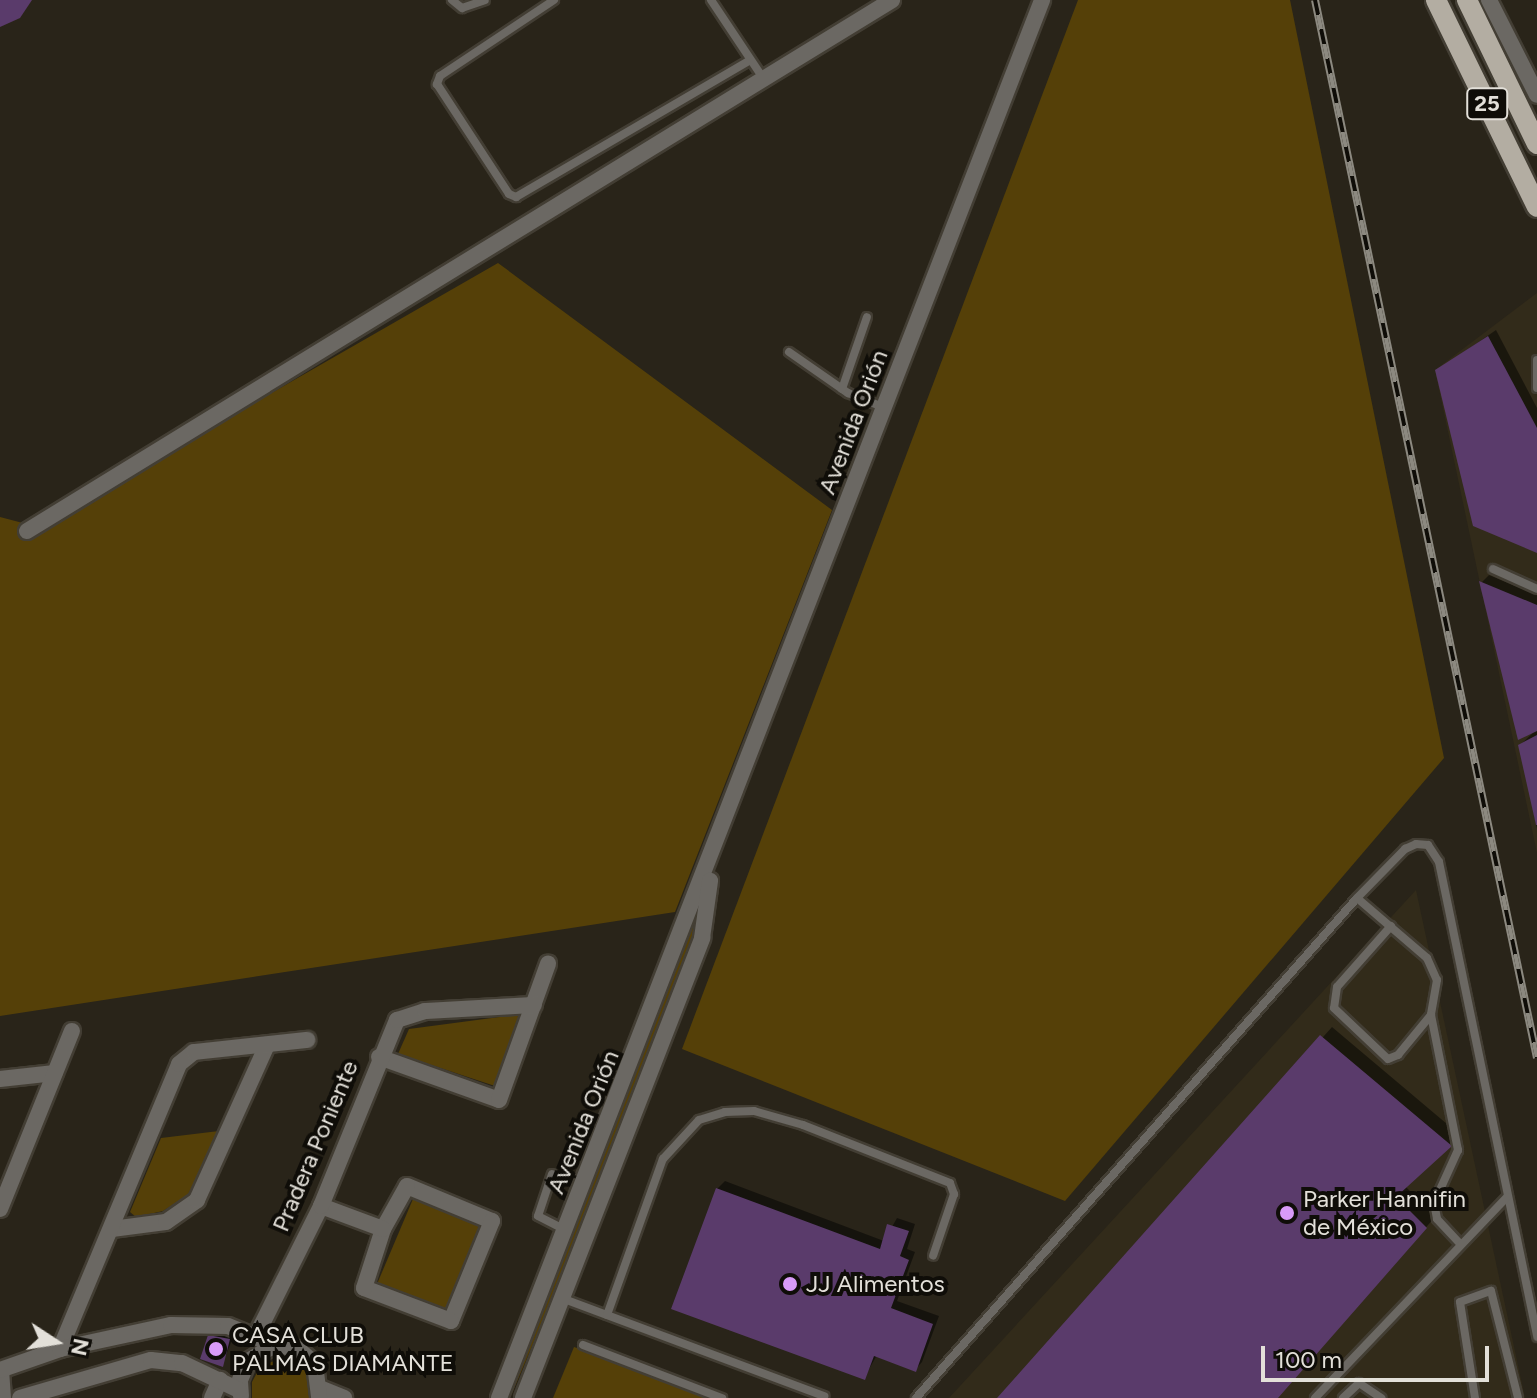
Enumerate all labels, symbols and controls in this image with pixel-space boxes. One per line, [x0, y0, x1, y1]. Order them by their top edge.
road number: 25 [1465, 86, 1509, 122]
street label: Avenida Orión [812, 346, 894, 498]
street label: Avenida Orión [541, 1046, 625, 1198]
street label: Pradera Poniente [266, 1056, 364, 1236]
place label: Parker Hannifin de México [1303, 1185, 1466, 1241]
marker: Parker Hannifin de México [1278, 1204, 1296, 1222]
place label: JJ Alimentos [806, 1270, 945, 1298]
marker: JJ Alimentos [781, 1275, 799, 1293]
north arrow [16, 1302, 96, 1382]
place label: CASA CLUB PALMAS DIAMANTE [232, 1321, 454, 1377]
scale bar [1265, 1330, 1493, 1380]
text: N [65, 1336, 95, 1358]
marker: CASA CLUB PALMAS DIAMANTE [207, 1340, 225, 1358]
text: 100 m [1275, 1345, 1342, 1374]

